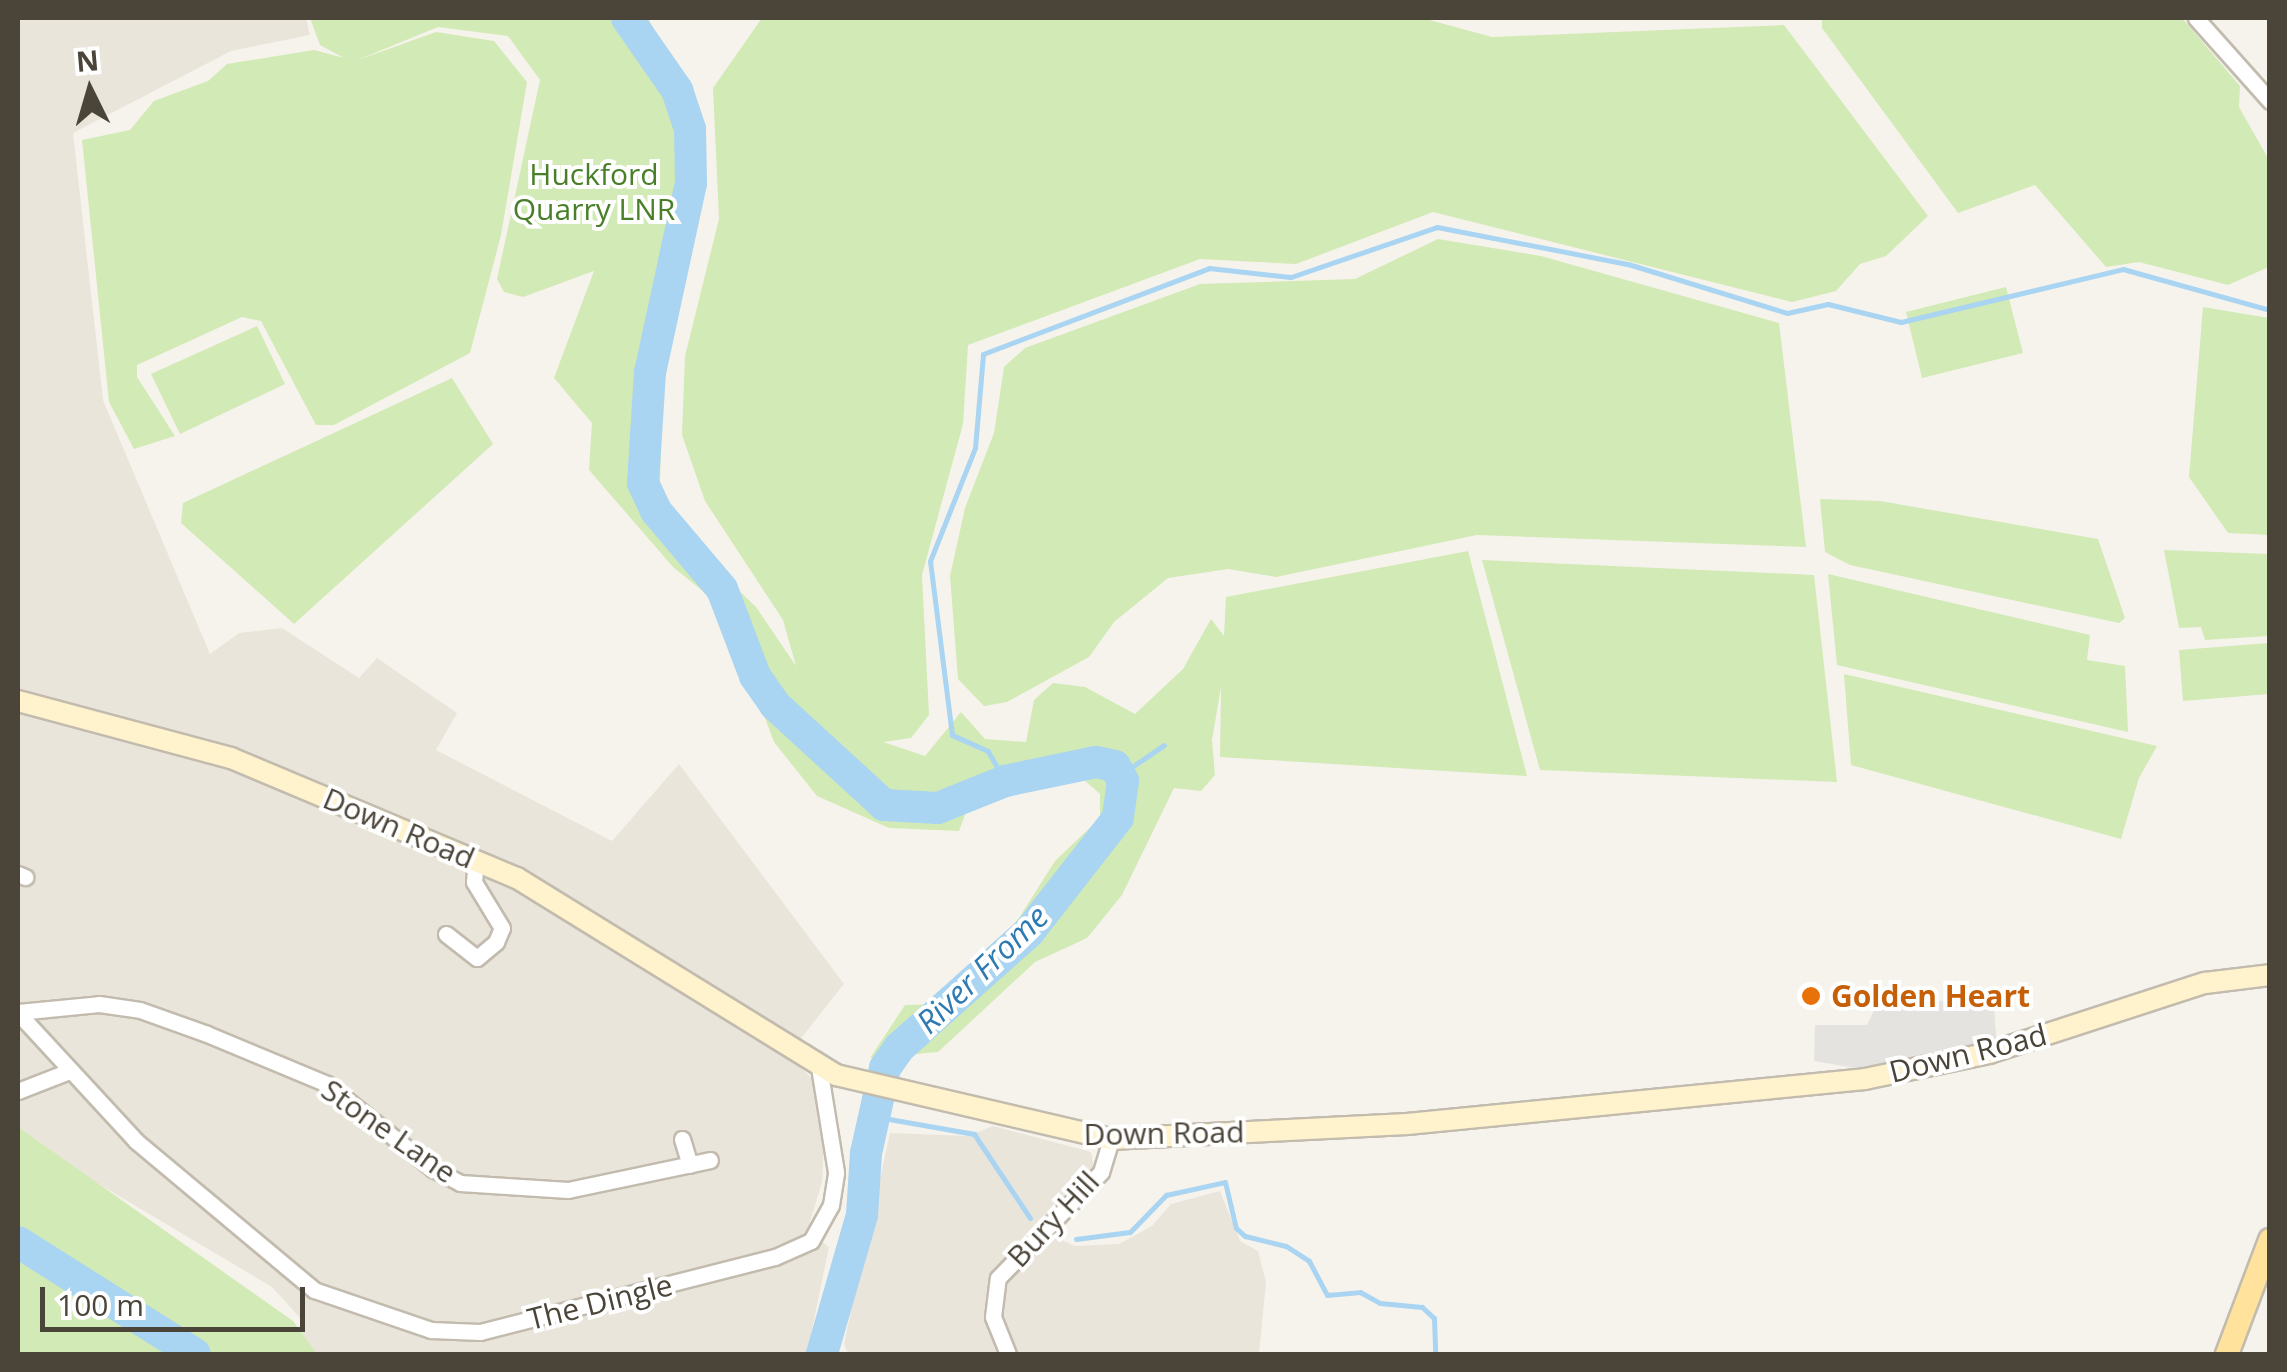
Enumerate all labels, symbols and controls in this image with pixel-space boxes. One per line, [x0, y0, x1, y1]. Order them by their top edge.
north arrow [40, 40, 140, 140]
text: N [74, 40, 100, 80]
park label: Huckford Quarry LNR [513, 156, 675, 226]
street label: Down Road [318, 780, 480, 876]
water label: River Frome [908, 897, 1056, 1041]
place label: Golden Heart [1831, 978, 2030, 1014]
marker: Golden Heart [1800, 985, 1822, 1007]
street label: Down Road [1886, 1016, 2050, 1090]
street label: Stone Lane [315, 1072, 463, 1190]
street label: Down Road [1083, 1114, 1245, 1152]
street label: Bury Hill [1000, 1164, 1106, 1274]
scale bar [45, 1267, 310, 1329]
street label: The Dingle [524, 1267, 676, 1337]
text: 100 m [57, 1284, 144, 1325]

